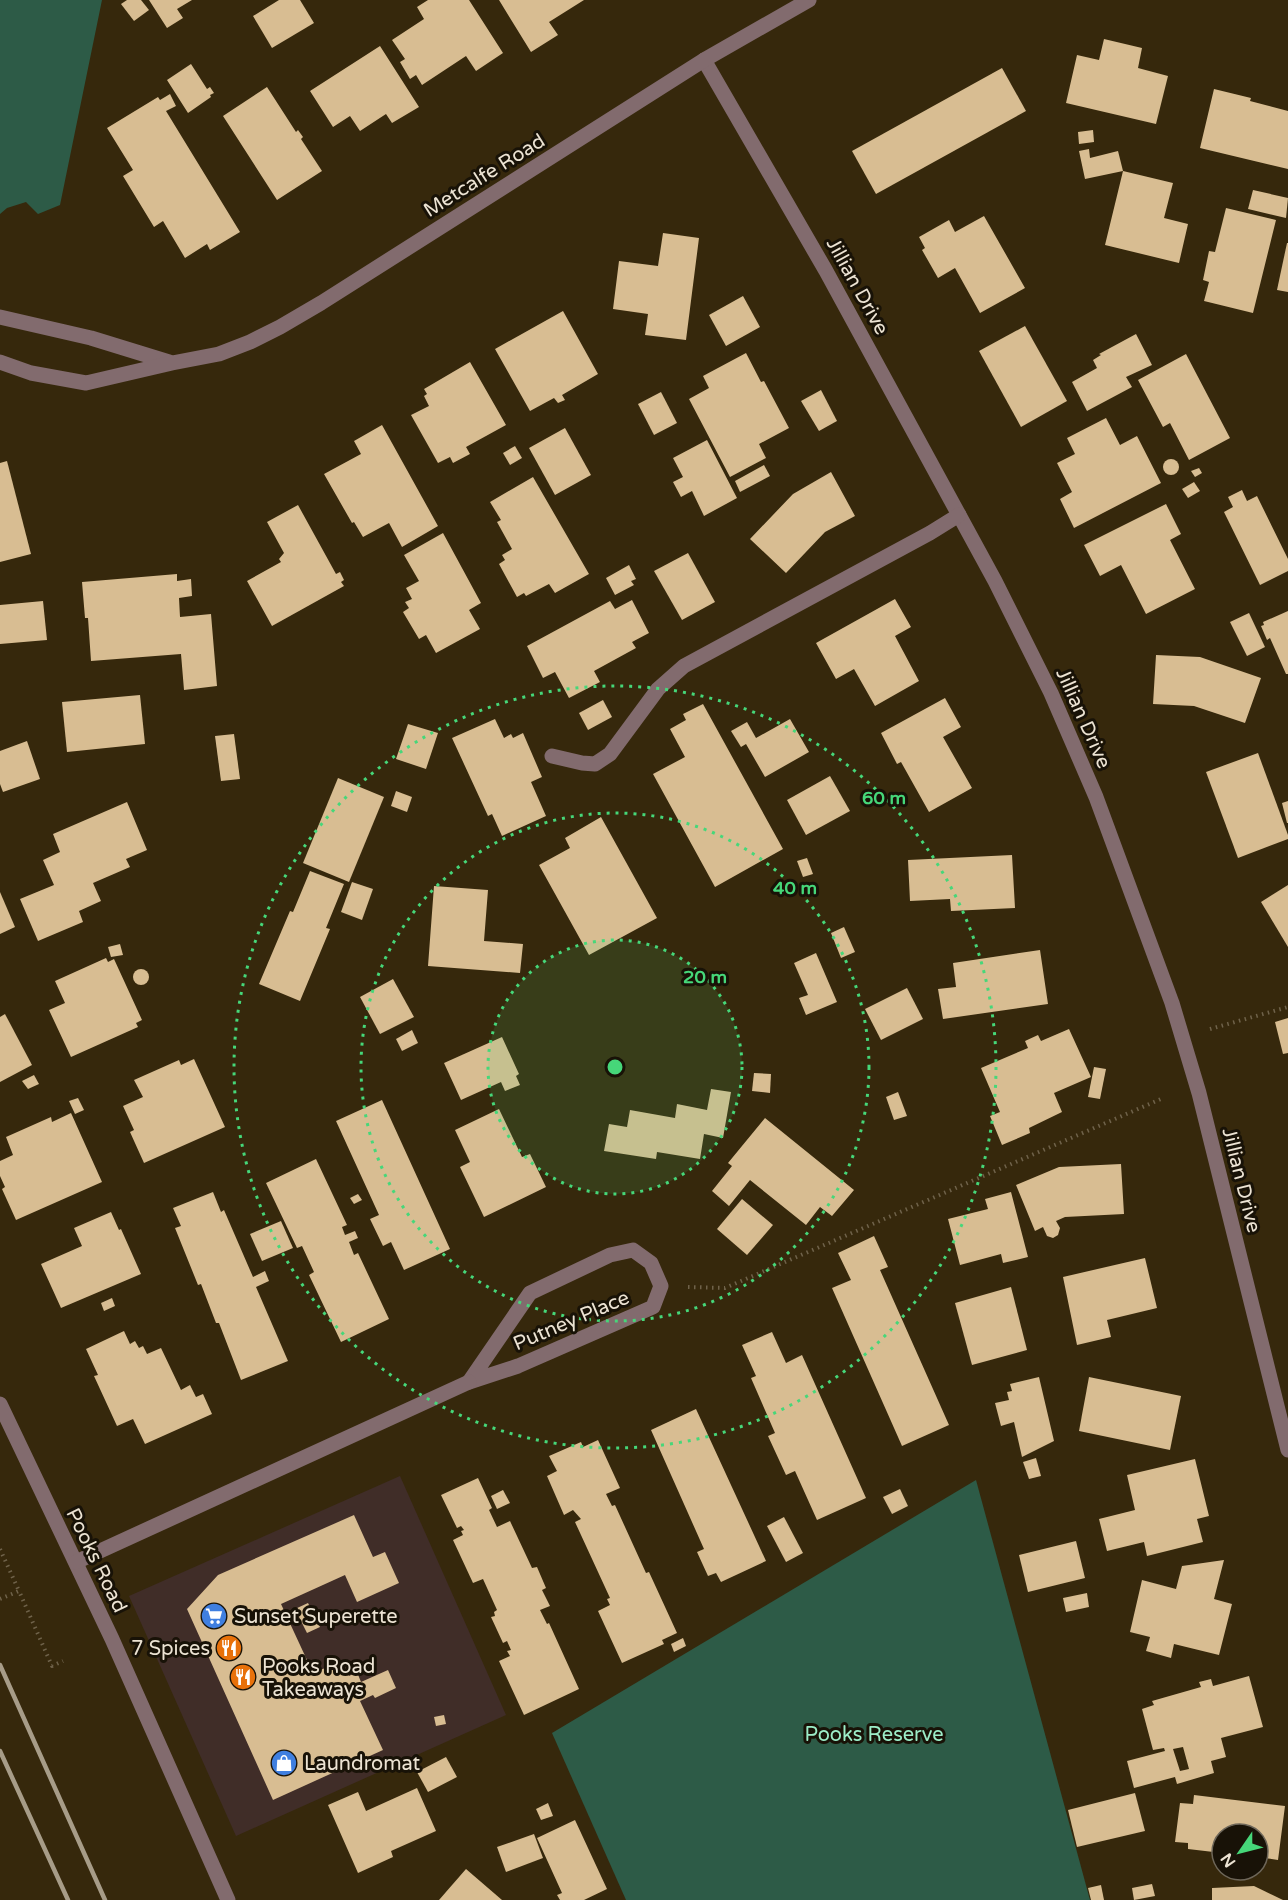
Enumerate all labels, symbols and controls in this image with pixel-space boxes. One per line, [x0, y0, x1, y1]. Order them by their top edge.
street label: Metcalfe Road [419, 129, 550, 223]
street label: Jillian Drive [821, 234, 894, 339]
street label: Jillian Drive [1050, 665, 1116, 772]
text: 60 m [862, 787, 906, 809]
text: 40 m [773, 877, 817, 899]
text: 20 m [683, 966, 727, 988]
centre of rings [605, 1057, 625, 1077]
street label: Jillian Drive [1216, 1125, 1266, 1235]
street label: Putney Place [510, 1286, 633, 1356]
street label: Pooks Road [60, 1504, 132, 1617]
supermarket icon: Sunset Superette [199, 1601, 229, 1631]
place label: Sunset Superette [234, 1605, 398, 1629]
restaurant icon: 7 Spices [214, 1633, 244, 1663]
place label: 7 Spices [131, 1637, 210, 1661]
place label: Pooks Road Takeaways [262, 1655, 375, 1702]
restaurant icon: Pooks Road Takeaways [228, 1662, 258, 1692]
park label: Pooks Reserve [805, 1723, 944, 1747]
shop icon: Laundromat [269, 1748, 299, 1778]
place label: Laundromat [304, 1752, 421, 1776]
north arrow [1210, 1822, 1270, 1882]
text: N [1217, 1849, 1240, 1871]

